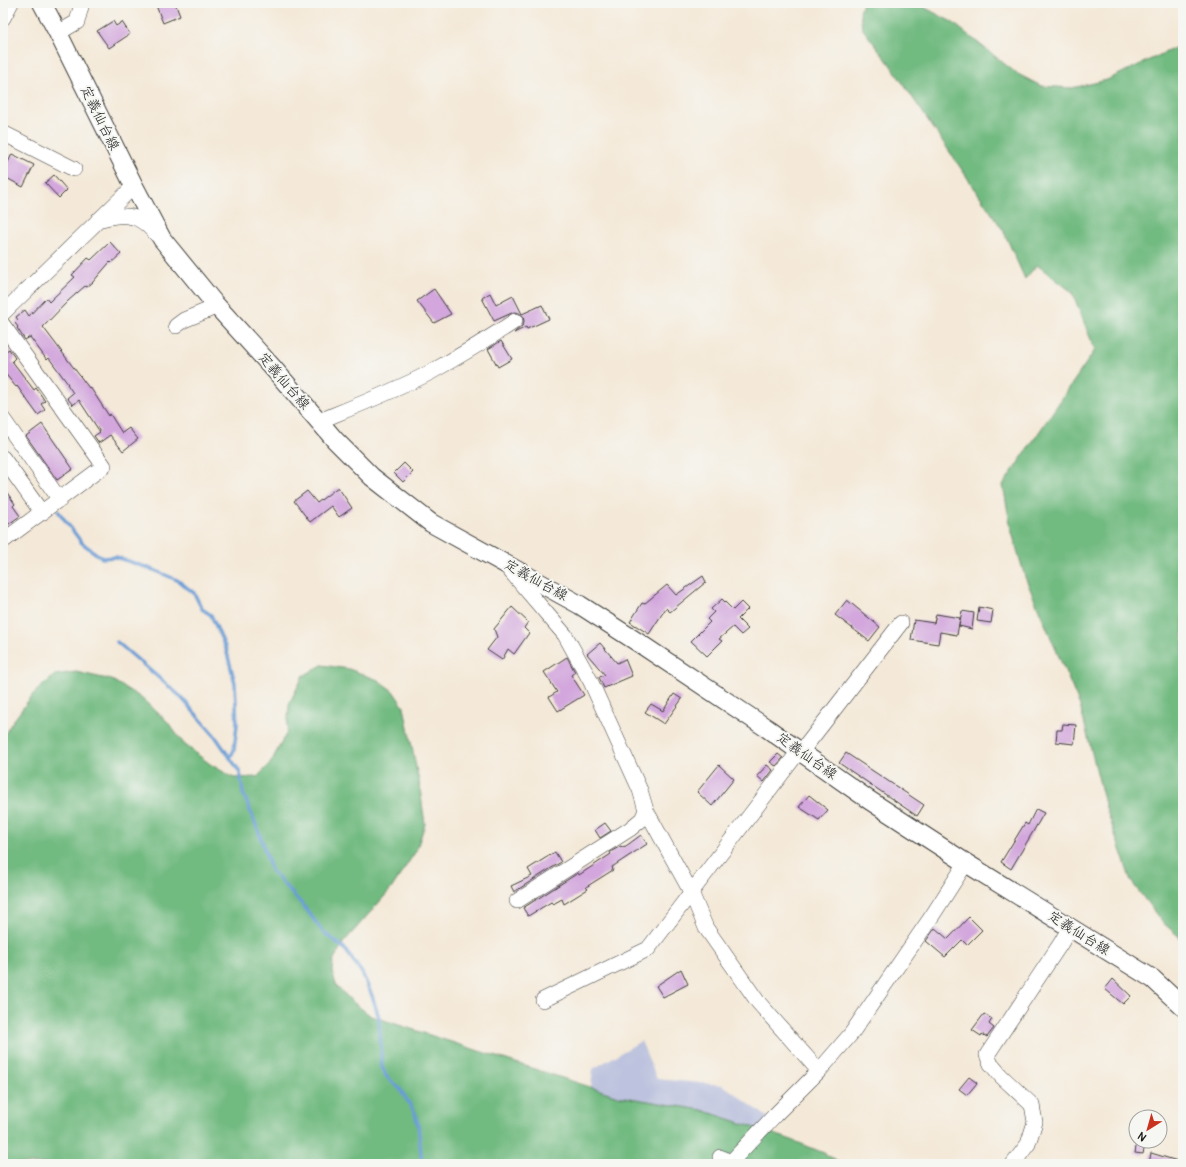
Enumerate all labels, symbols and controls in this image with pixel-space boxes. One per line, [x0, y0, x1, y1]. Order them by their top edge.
street label: 定義仙台線 [77, 83, 123, 153]
street label: 定義仙台線 [255, 349, 313, 413]
street label: 定義仙台線 [501, 556, 571, 604]
street label: 定義仙台線 [773, 729, 841, 783]
street label: 定義仙台線 [1045, 907, 1113, 959]
north arrow [1128, 1109, 1168, 1149]
text: N [1135, 1129, 1149, 1144]

